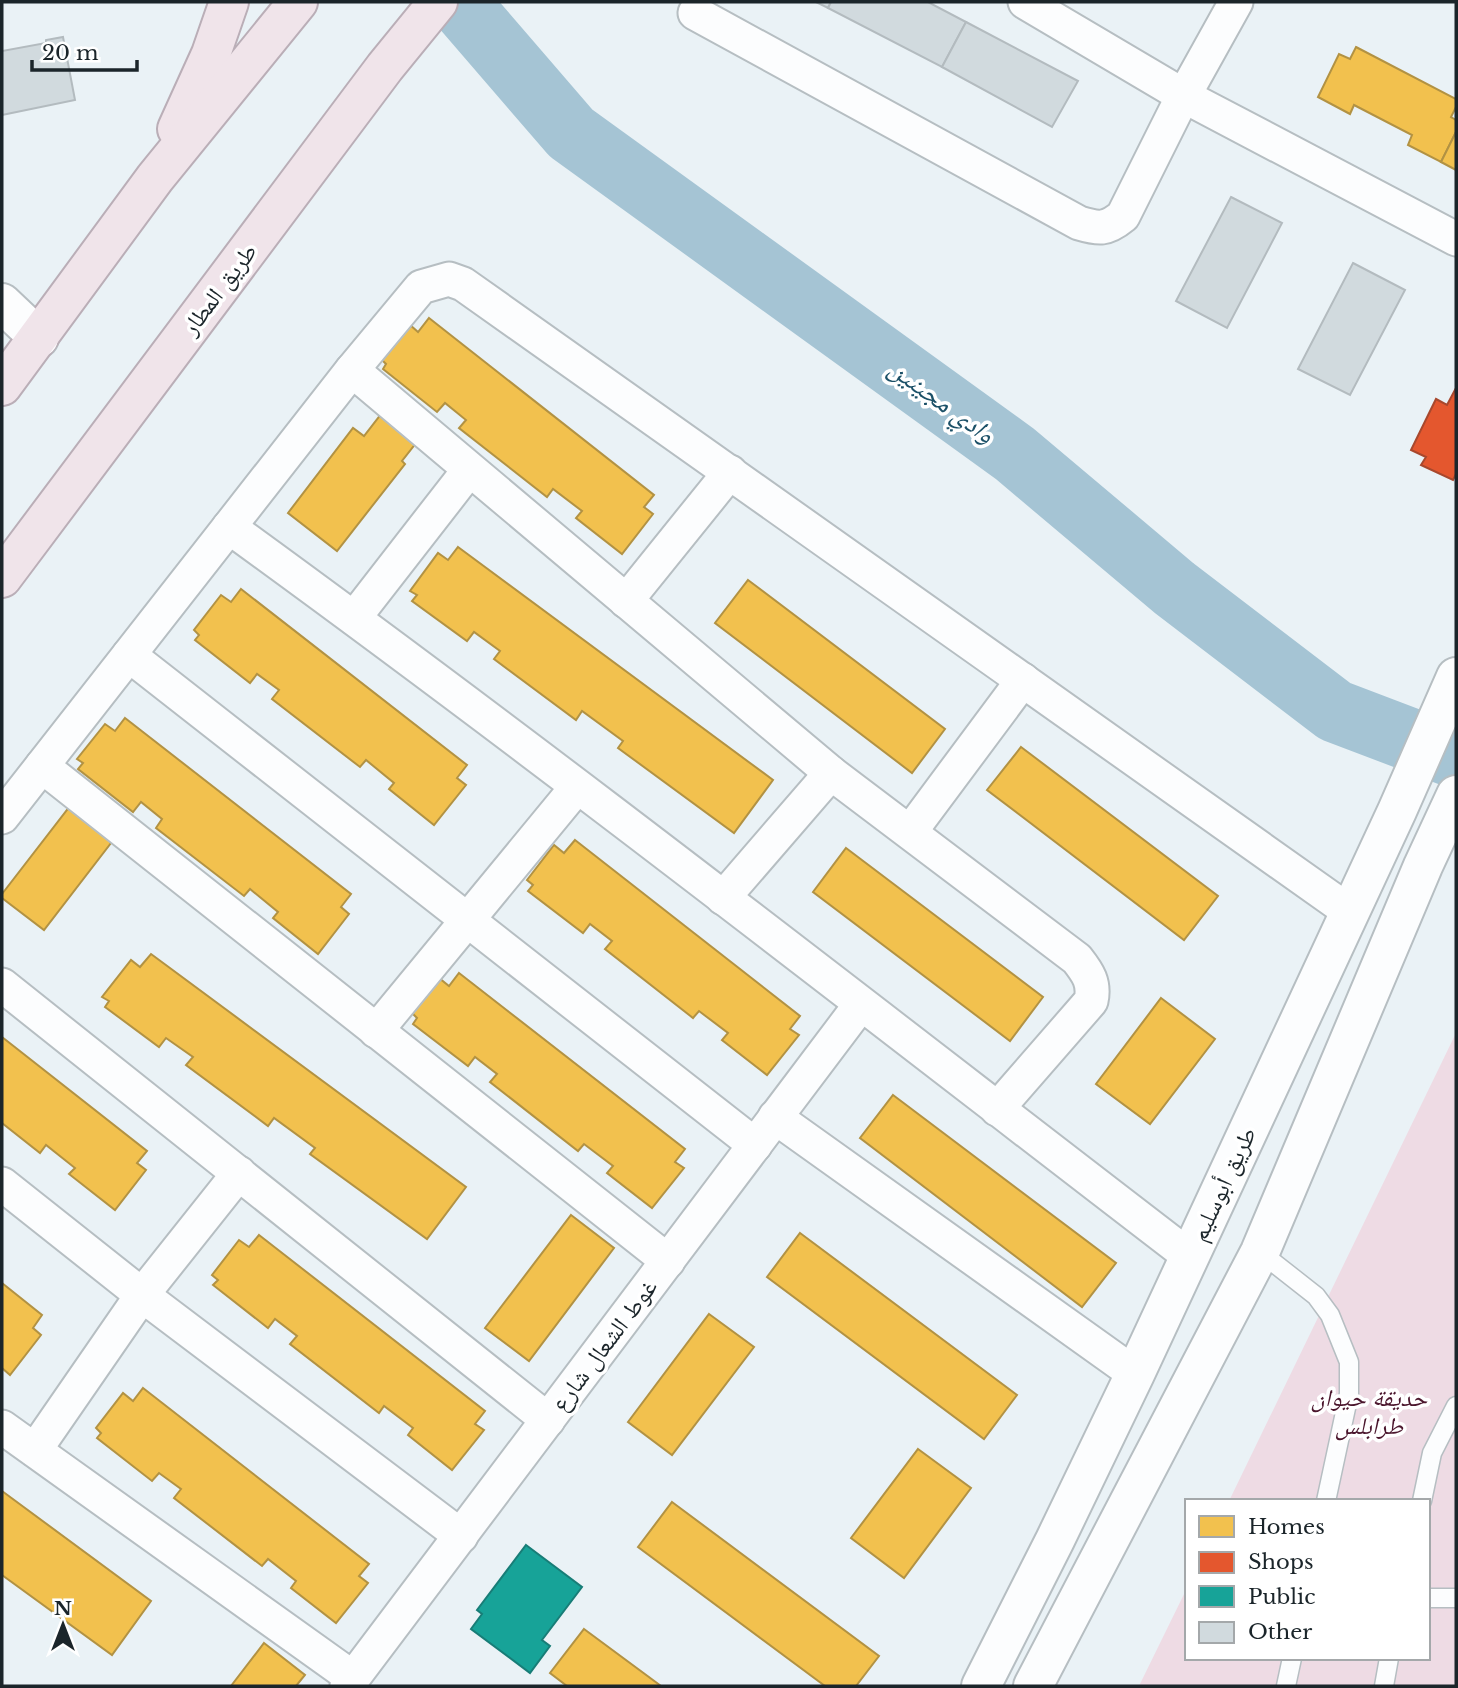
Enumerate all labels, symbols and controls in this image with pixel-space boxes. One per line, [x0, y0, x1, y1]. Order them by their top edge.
scale bar [32, 28, 136, 72]
text: 20 m [42, 40, 99, 66]
street label: طريق المطار [175, 237, 263, 341]
water label: وادي مجينين [880, 352, 1001, 454]
street label: طريق أبوسليم [1184, 1122, 1264, 1247]
street label: غوط الشعال شارع [545, 1273, 664, 1418]
park label: حديقة حيوان طرابلس [1311, 1383, 1428, 1441]
legend [1185, 1499, 1430, 1660]
text: Homes [1248, 1514, 1325, 1540]
text: Shops [1248, 1549, 1314, 1575]
text: Public [1248, 1584, 1315, 1610]
north arrow [28, 1590, 98, 1660]
text: N [54, 1597, 72, 1620]
text: Other [1248, 1619, 1312, 1645]

